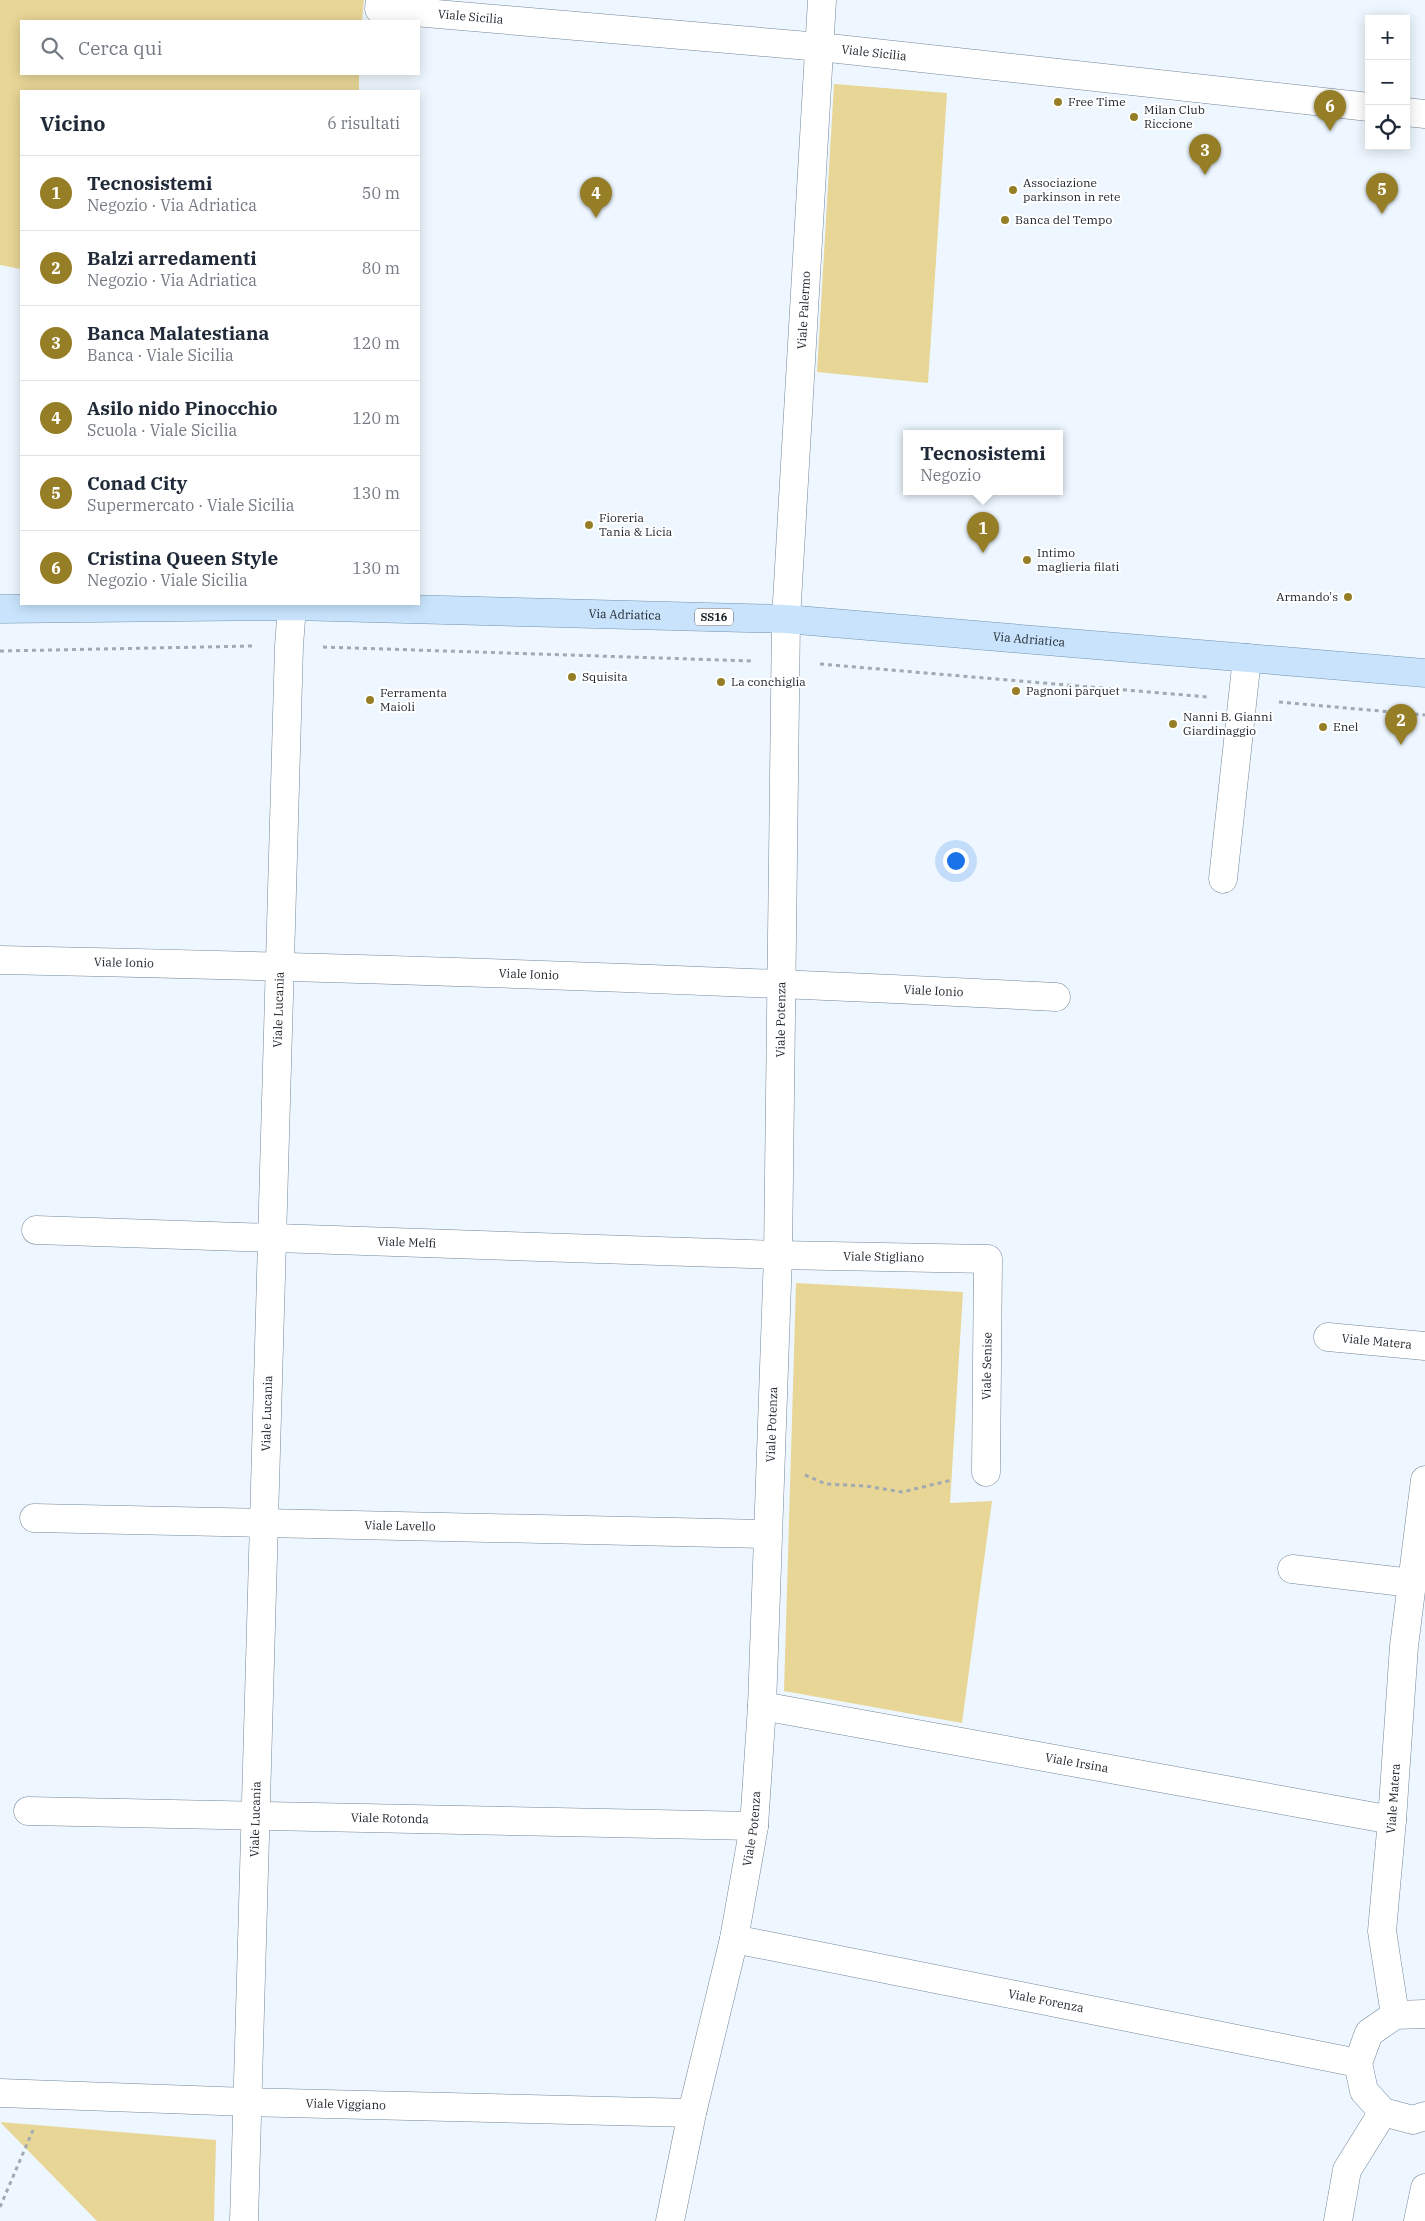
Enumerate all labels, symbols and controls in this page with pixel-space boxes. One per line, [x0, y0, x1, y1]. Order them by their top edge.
street label: Viale Sicilia [437, 6, 504, 27]
map controls [1365, 15, 1410, 150]
button: + [1365, 15, 1410, 60]
search box [20, 20, 420, 75]
icon: search [38, 34, 66, 62]
text: Cerca qui [78, 36, 162, 60]
street label: Viale Sicilia [841, 41, 908, 63]
button: − [1365, 60, 1410, 105]
pin: 6 [1314, 90, 1346, 131]
place label: Free Time [1068, 94, 1126, 109]
marker: Free Time [1052, 96, 1064, 108]
place label: Milan Club Riccione [1144, 102, 1205, 131]
button: locate [1365, 105, 1410, 150]
text: Vicino [40, 109, 106, 137]
marker: Milan Club Riccione [1128, 111, 1140, 123]
text: 6 risultati [327, 113, 400, 133]
pin: 3 [1189, 134, 1221, 175]
text: Tecnosistemi [87, 171, 212, 195]
pin: 5 [1366, 173, 1398, 214]
place label: Associazione parkinson in rete [1023, 175, 1121, 204]
pin: 4 [580, 177, 612, 218]
text: 1 [51, 183, 61, 203]
text: 50 m [362, 183, 400, 203]
marker: Associazione parkinson in rete [1007, 184, 1019, 196]
text: Negozio · Via Adriatica [87, 195, 257, 215]
place label: Banca del Tempo [1015, 212, 1112, 227]
marker: Banca del Tempo [999, 214, 1011, 226]
text: Balzi arredamenti [87, 246, 257, 270]
text: 2 [51, 258, 61, 278]
text: 80 m [362, 258, 400, 278]
text: Negozio · Via Adriatica [87, 270, 257, 290]
street label: Viale Palermo [794, 270, 813, 350]
text: Banca Malatestiana [87, 321, 269, 345]
text: 3 [51, 333, 61, 353]
text: 120 m [352, 333, 400, 353]
text: Banca · Viale Sicilia [87, 345, 234, 365]
text: Asilo nido Pinocchio [87, 396, 278, 420]
text: 4 [51, 408, 61, 428]
text: 120 m [352, 408, 400, 428]
text: Scuola · Viale Sicilia [87, 420, 237, 440]
popup [903, 430, 1063, 495]
text: Tecnosistemi [920, 441, 1046, 465]
text: Negozio [920, 465, 981, 485]
text: Conad City [87, 471, 187, 495]
text: 5 [51, 483, 61, 503]
text: 130 m [352, 483, 400, 503]
text: Supermercato · Viale Sicilia [87, 495, 294, 515]
place label: Fioreria Tania & Licia [599, 510, 673, 539]
pin: 1 [967, 512, 999, 553]
marker: Fioreria Tania & Licia [583, 519, 595, 531]
place label: Intimo maglieria filati [1037, 545, 1120, 574]
text: Cristina Queen Style [87, 546, 278, 570]
marker: Intimo maglieria filati [1021, 554, 1033, 566]
text: 6 [51, 558, 61, 578]
text: 130 m [352, 558, 400, 578]
text: Negozio · Viale Sicilia [87, 570, 248, 590]
place label: Armando's [1276, 589, 1338, 604]
marker: Armando's [1342, 591, 1354, 603]
street label: Via Adriatica [588, 606, 662, 623]
road number: SS16 [695, 608, 733, 626]
street label: Via Adriatica [992, 629, 1066, 650]
place label: Squisita [582, 669, 628, 684]
marker: Squisita [566, 671, 578, 683]
place label: La conchiglia [731, 674, 806, 689]
marker: La conchiglia [715, 676, 727, 688]
place label: Pagnoni parquet [1026, 683, 1120, 698]
place label: Ferramenta Maioli [380, 685, 447, 714]
marker: Pagnoni parquet [1010, 685, 1022, 697]
marker: Ferramenta Maioli [364, 694, 376, 706]
pin: 2 [1385, 704, 1417, 745]
place label: Nanni B. Gianni Giardinaggio [1183, 709, 1273, 738]
marker: Nanni B. Gianni Giardinaggio [1167, 718, 1179, 730]
place label: Enel [1333, 719, 1359, 734]
marker: Enel [1317, 721, 1329, 733]
your location [943, 848, 969, 874]
street label: Viale Ionio [94, 954, 154, 970]
street label: Viale Ionio [499, 965, 559, 982]
street label: Viale Lucania [270, 971, 287, 1048]
street label: Viale Potenza [772, 981, 788, 1058]
street label: Viale Ionio [903, 982, 964, 999]
street label: Viale Melfi [377, 1234, 437, 1250]
street label: Viale Stigliano [843, 1248, 924, 1265]
street label: Viale Matera [1341, 1330, 1413, 1352]
street label: Viale Senise [978, 1332, 995, 1400]
street label: Viale Lucania [258, 1375, 275, 1452]
street label: Viale Potenza [763, 1386, 780, 1463]
street label: Viale Lavello [364, 1517, 436, 1534]
street label: Viale Irsina [1044, 1749, 1110, 1776]
street label: Viale Matera [1383, 1762, 1403, 1834]
street label: Viale Lucania [246, 1780, 264, 1857]
street label: Viale Potenza [739, 1790, 763, 1868]
street label: Viale Rotonda [351, 1810, 430, 1826]
street label: Viale Forenza [1007, 1986, 1086, 2015]
street label: Viale Viggiano [305, 2095, 386, 2112]

